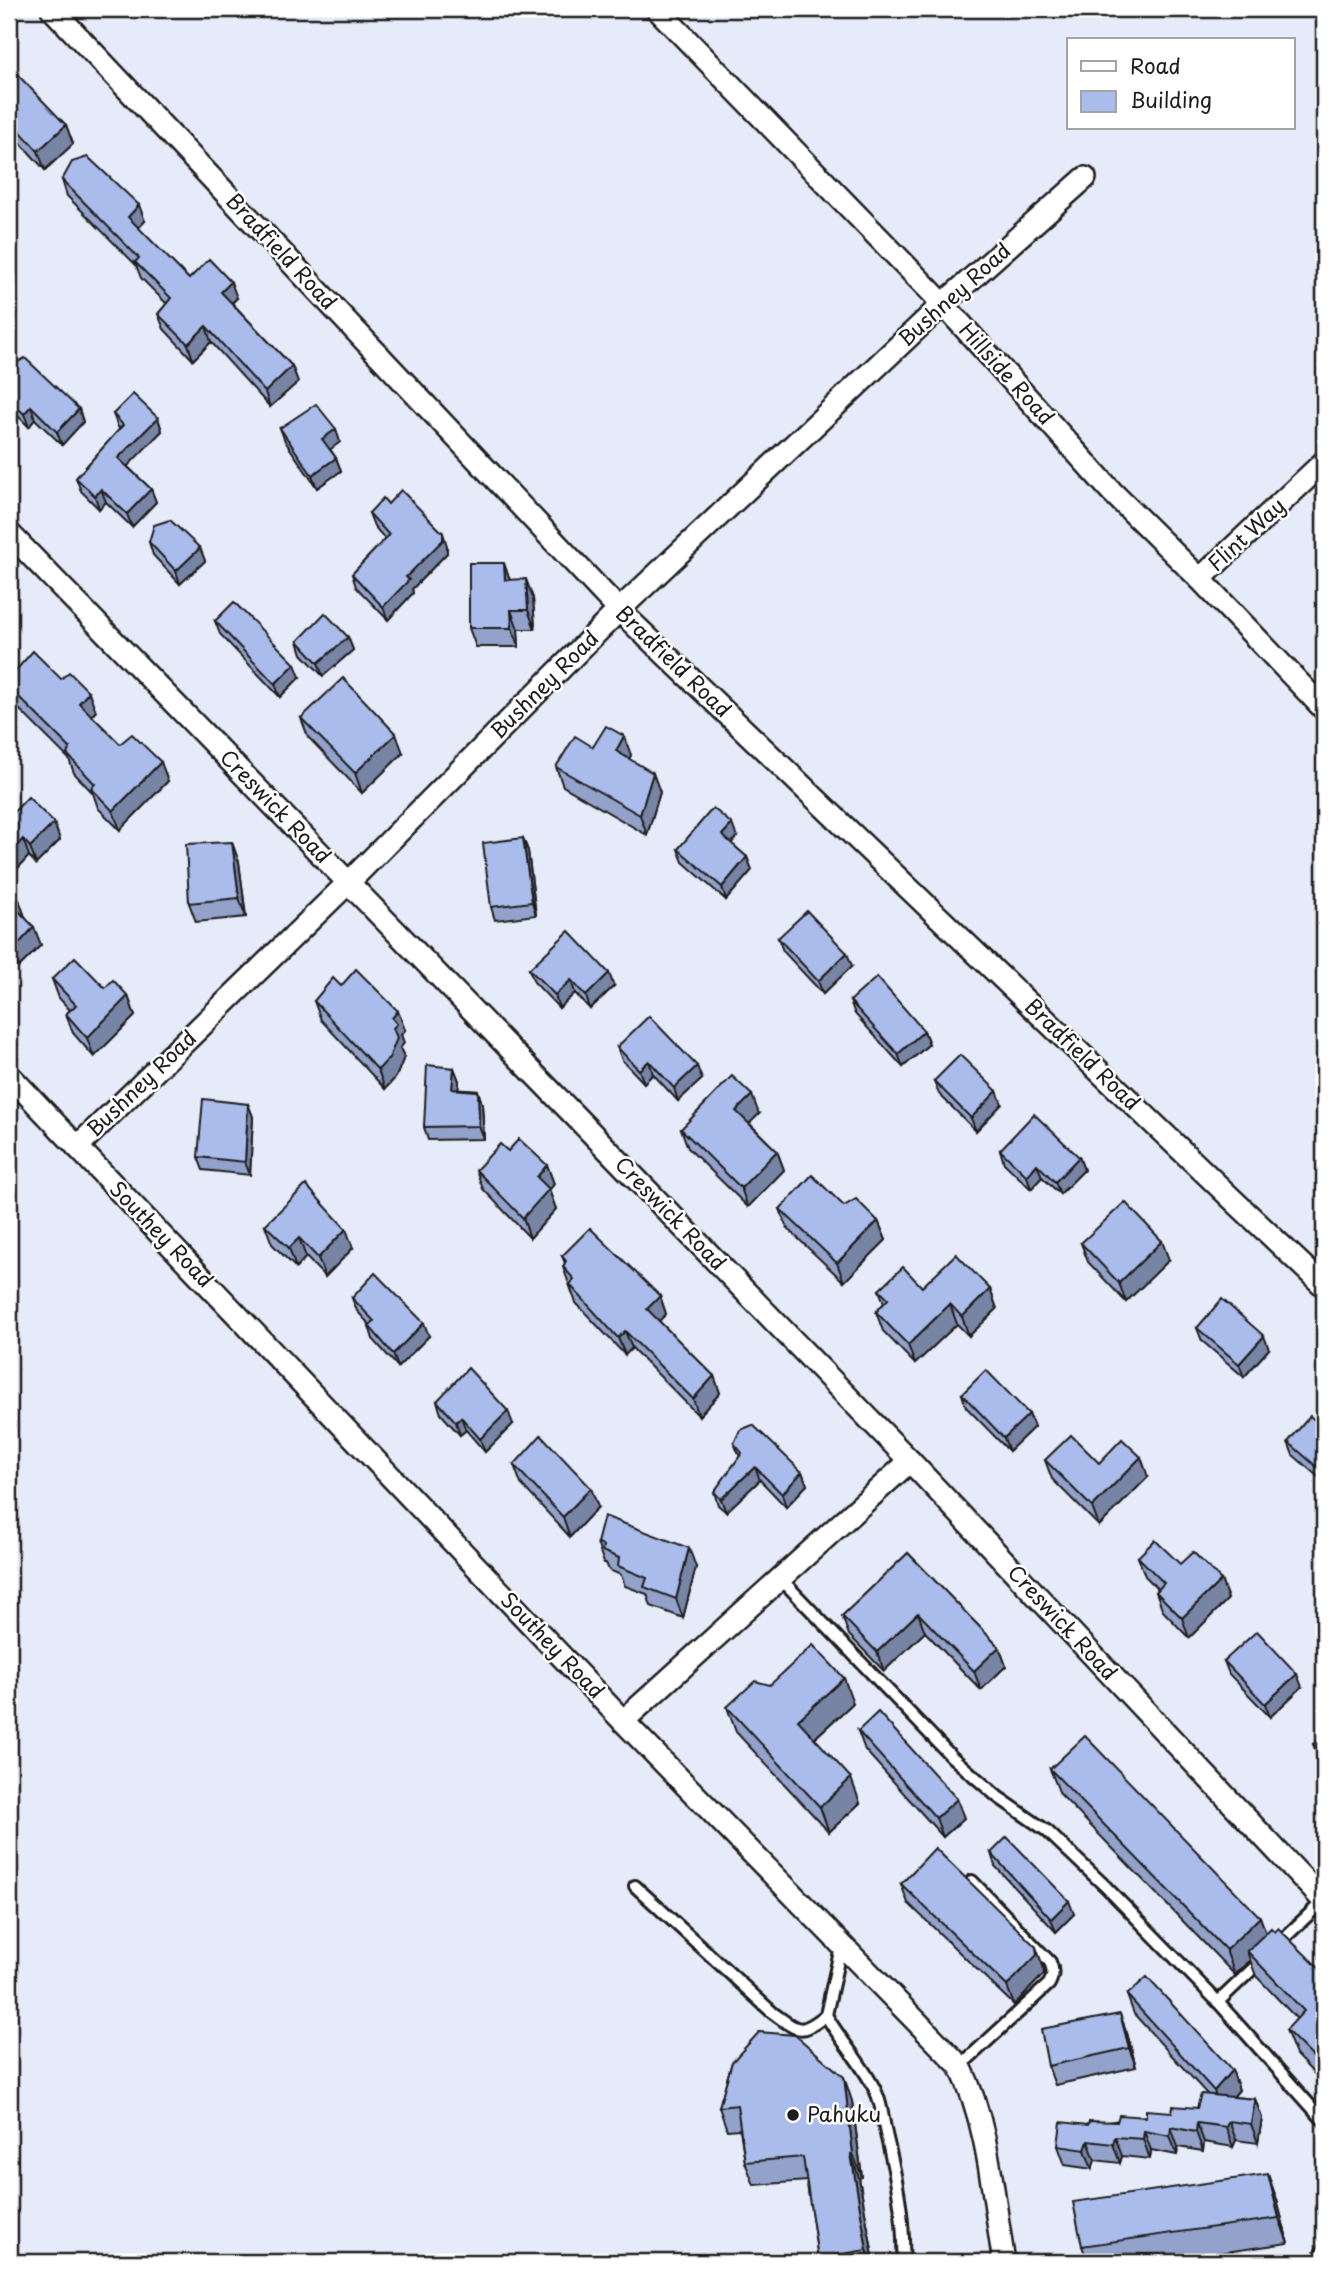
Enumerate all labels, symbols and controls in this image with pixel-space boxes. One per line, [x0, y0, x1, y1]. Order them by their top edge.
legend [1067, 38, 1294, 130]
text: Road [1130, 49, 1181, 81]
text: Building [1130, 83, 1212, 115]
street label: Bradfield Road [220, 185, 345, 316]
street label: Bushney Road [890, 234, 1017, 353]
street label: Hillside Road [953, 314, 1062, 431]
street label: Flint Way [1200, 489, 1292, 578]
street label: Bradfield Road [609, 597, 739, 724]
street label: Bushney Road [482, 622, 605, 745]
street label: Creswick Road [213, 741, 339, 870]
street label: Bradfield Road [1018, 990, 1148, 1117]
street label: Bushney Road [78, 1022, 203, 1143]
street label: Creswick Road [608, 1148, 734, 1277]
street label: Southey Road [103, 1173, 222, 1294]
street label: Creswick Road [1001, 1557, 1126, 1687]
street label: Southey Road [494, 1584, 613, 1705]
place label: Pahuku [807, 2097, 881, 2129]
marker: Pahuku [785, 2107, 801, 2123]

